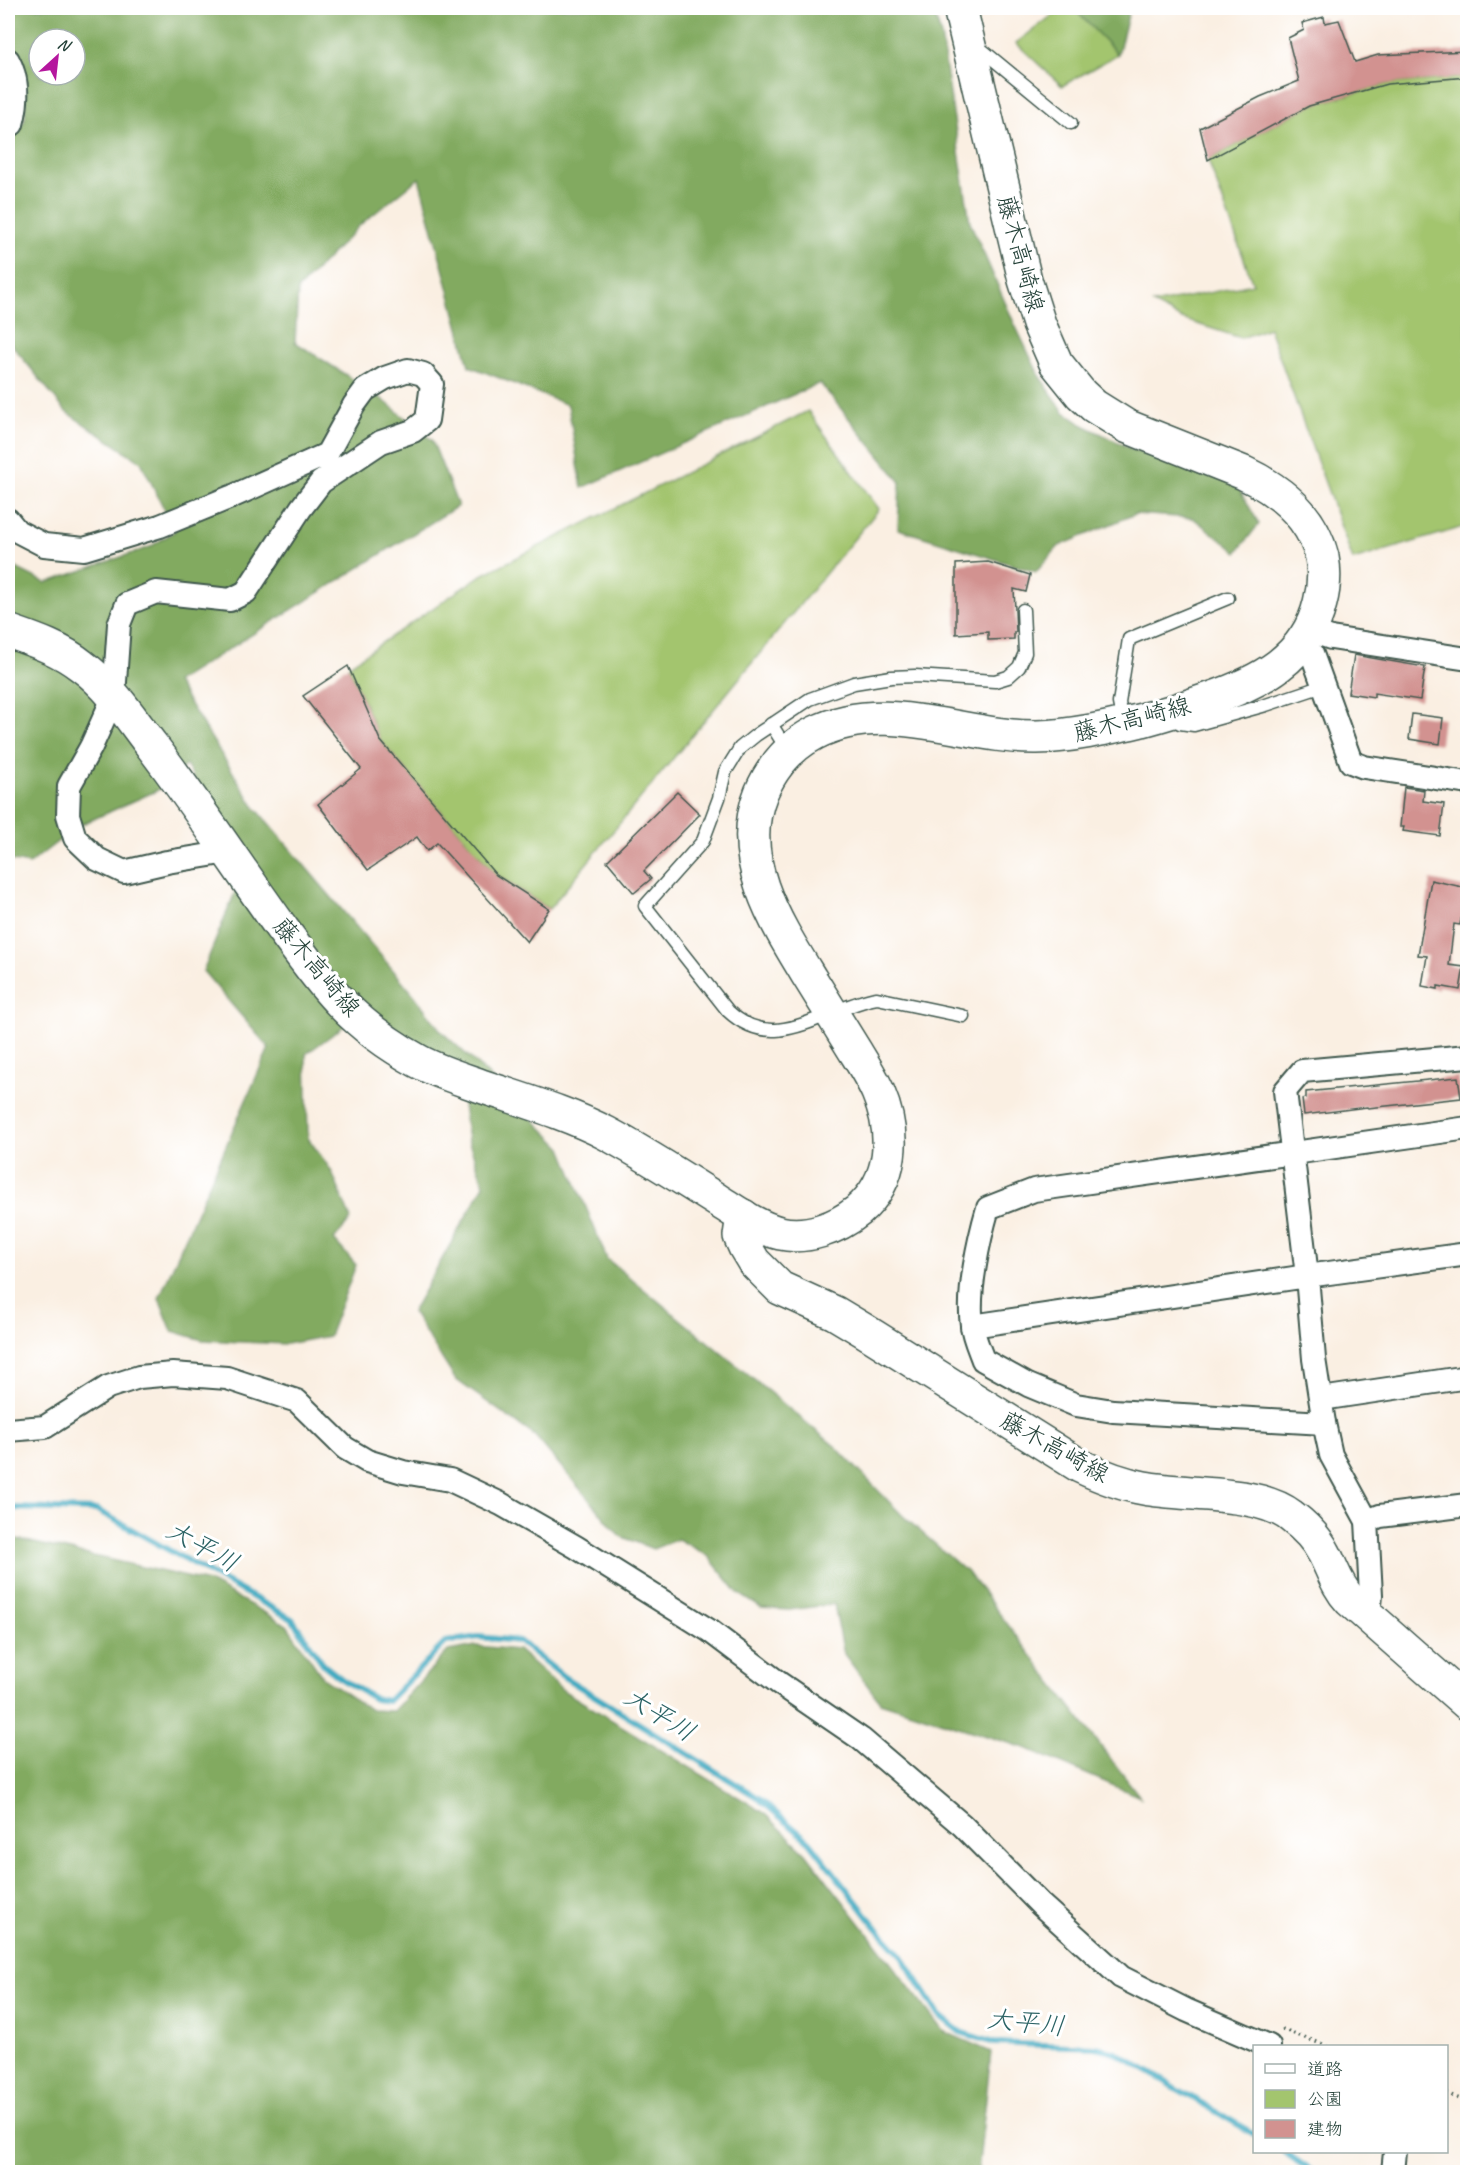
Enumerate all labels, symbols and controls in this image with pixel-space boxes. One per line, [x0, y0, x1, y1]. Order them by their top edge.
north arrow [27, 27, 87, 87]
text: N [54, 33, 75, 57]
street label: 藤木高崎線 [991, 192, 1051, 316]
street label: 藤木高崎線 [1070, 690, 1194, 748]
street label: 藤木高崎線 [267, 911, 367, 1023]
street label: 藤木高崎線 [995, 1405, 1115, 1489]
water label: 大平川 [161, 1513, 245, 1580]
water label: 大平川 [618, 1680, 702, 1749]
water label: 大平川 [985, 2002, 1066, 2043]
legend [1253, 2045, 1448, 2153]
text: 道路 [1307, 2058, 1343, 2080]
text: 公園 [1307, 2088, 1343, 2110]
text: 建物 [1307, 2118, 1343, 2140]

